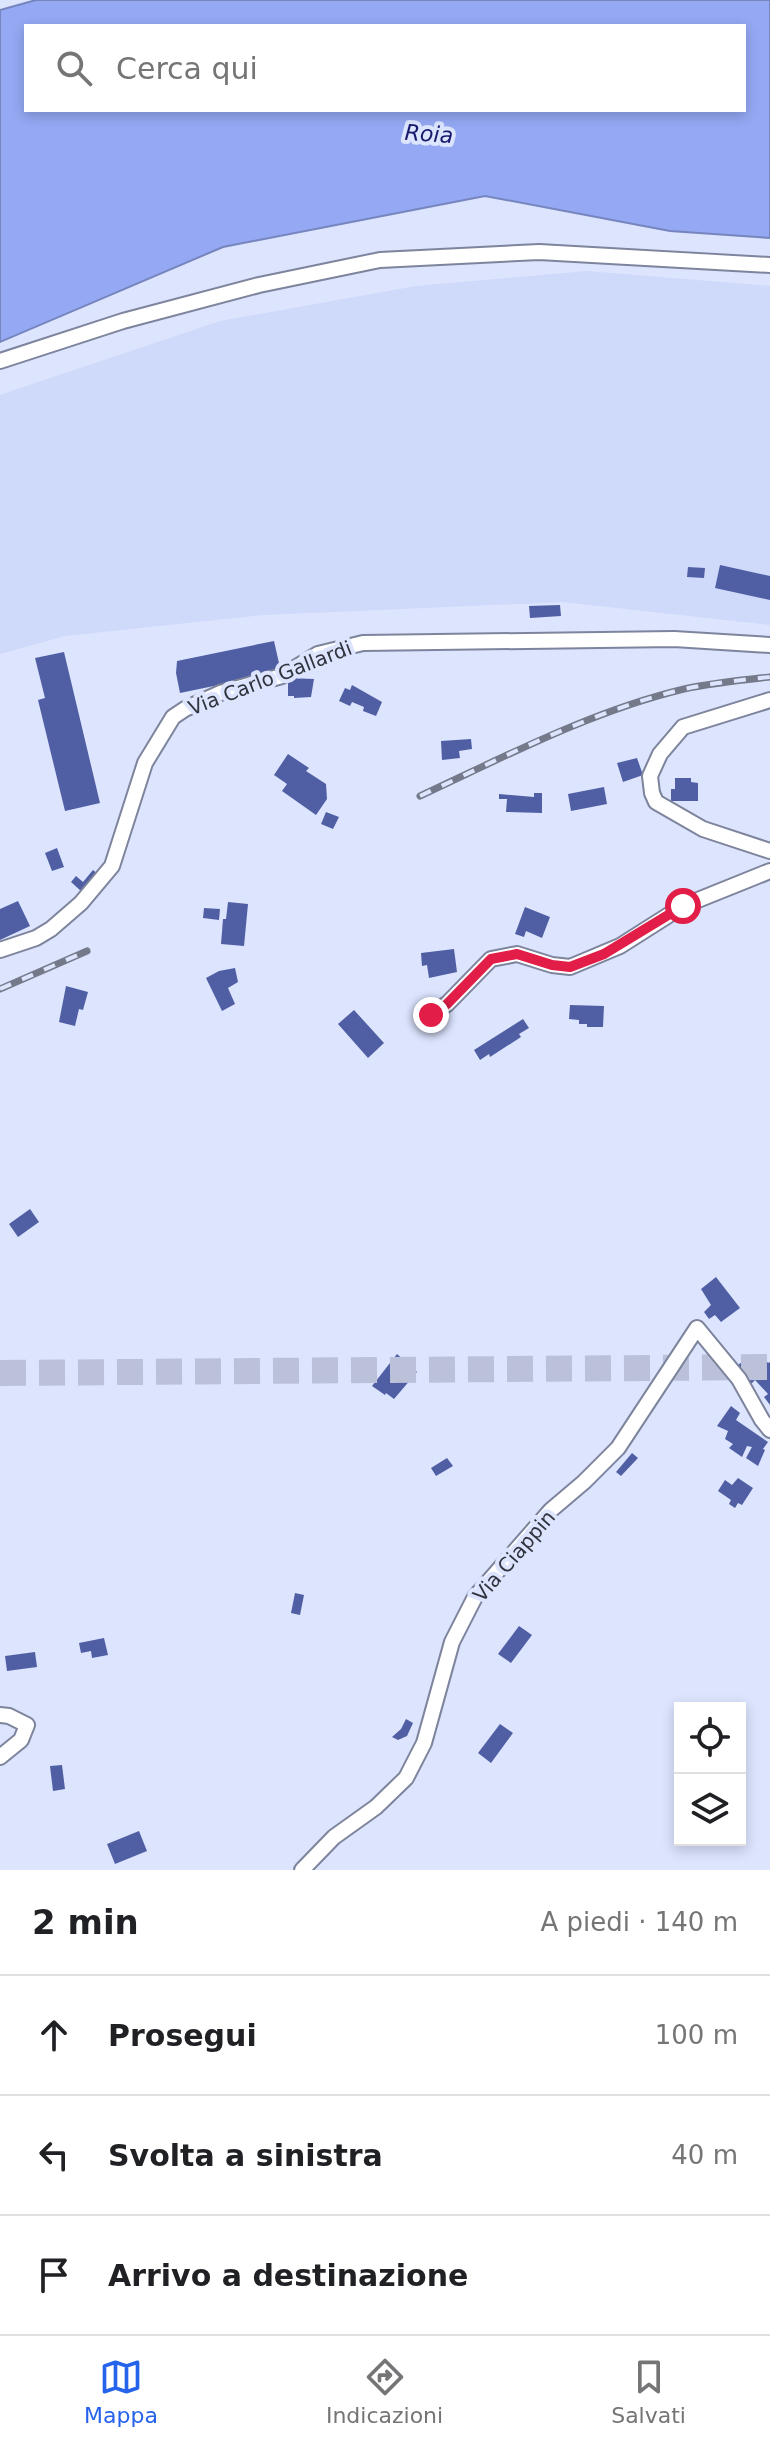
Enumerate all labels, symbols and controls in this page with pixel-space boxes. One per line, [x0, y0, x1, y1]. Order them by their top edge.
search box [24, 24, 746, 112]
icon: search [52, 46, 96, 90]
text: Cerca qui [116, 51, 258, 86]
water label: Roia [404, 120, 454, 148]
street label: Via Carlo Gallardi [185, 636, 355, 720]
route start [665, 888, 701, 924]
route end [413, 997, 449, 1033]
street label: Via Ciappin [468, 1506, 560, 1606]
map controls [674, 1702, 746, 1846]
button: locate [674, 1702, 746, 1774]
button: layers [674, 1774, 746, 1846]
text: 2 min [32, 1902, 139, 1942]
text: A piedi · 140 m [540, 1907, 738, 1937]
icon: ahead [32, 2013, 76, 2057]
text: Prosegui [108, 2018, 257, 2053]
text: 100 m [655, 2020, 738, 2050]
icon: left [32, 2133, 76, 2177]
text: Svolta a sinistra [108, 2138, 383, 2173]
text: 40 m [671, 2140, 738, 2170]
icon: arrive [32, 2253, 76, 2297]
text: Arrivo a destinazione [108, 2258, 468, 2293]
tab: Mappa [84, 2355, 158, 2428]
tab: Indicazioni [326, 2355, 443, 2428]
tab: Salvati [611, 2355, 686, 2428]

